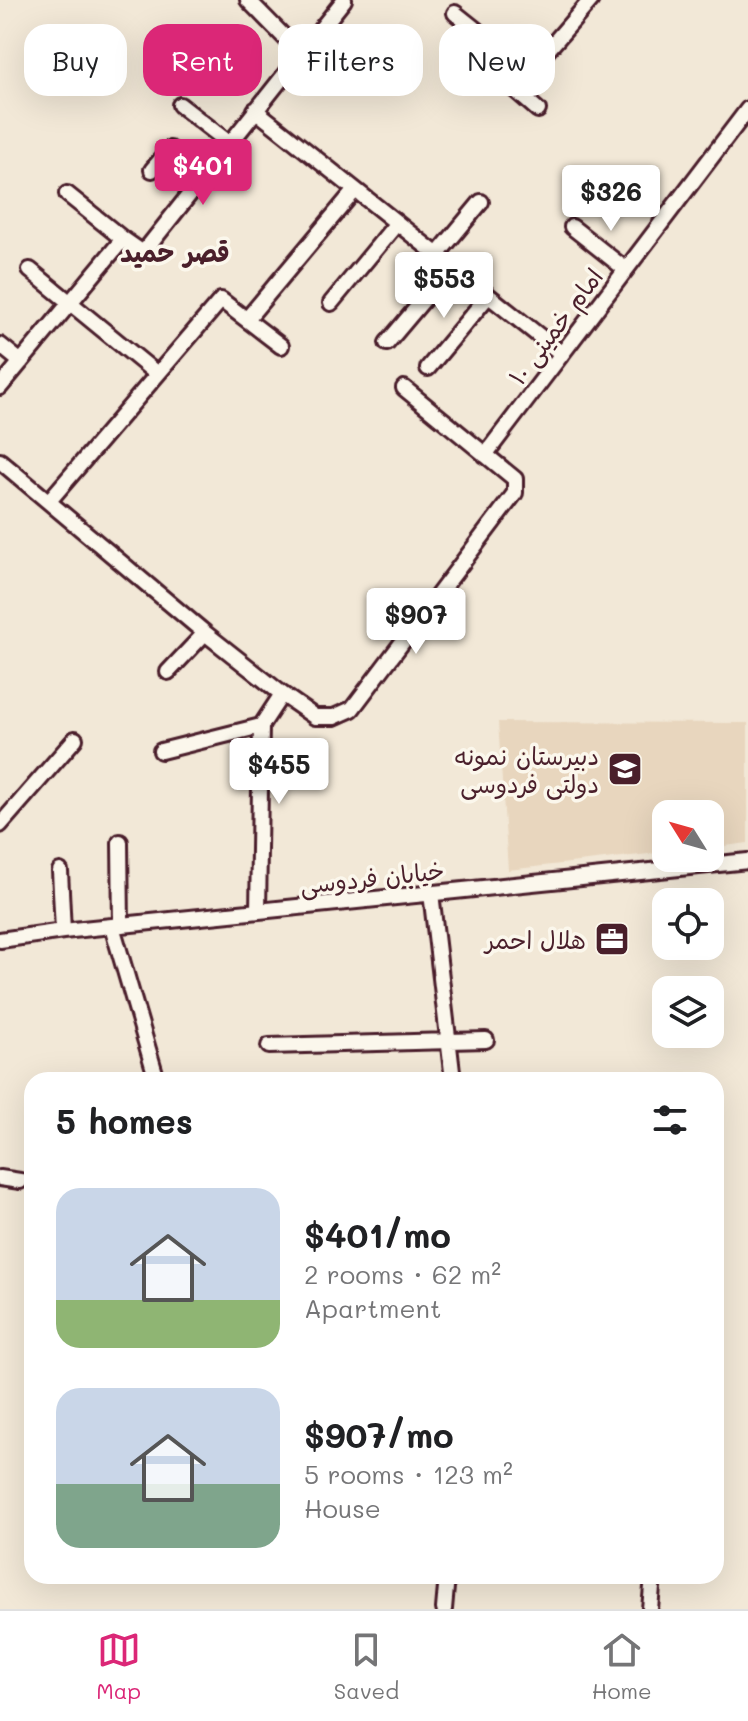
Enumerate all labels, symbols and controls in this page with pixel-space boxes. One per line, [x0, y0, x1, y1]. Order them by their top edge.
chip: Buy [24, 24, 127, 96]
chip: Rent [143, 24, 262, 96]
chip: Filters [278, 24, 423, 96]
chip: New [439, 24, 555, 96]
pin: $401 [156, 139, 250, 207]
text: $401 [173, 148, 233, 182]
pin: $326 [564, 165, 658, 233]
text: $326 [580, 174, 642, 208]
district label: قصر حمید [120, 235, 230, 269]
pin: $553 [397, 252, 491, 320]
text: $553 [413, 261, 475, 295]
street label: امام خمینی ۱۰ [501, 261, 612, 393]
pin: $907 [369, 588, 463, 656]
text: $907 [385, 597, 447, 631]
pin: $455 [232, 738, 326, 806]
place label: دبیرستان نمونه دولتی فردوسی [454, 740, 599, 800]
text: $455 [248, 747, 310, 781]
school or university icon: دبیرستان نمونه دولتی فردوسی [606, 750, 644, 788]
north arrow [652, 800, 724, 872]
map controls [652, 800, 724, 1048]
street label: خیابان فردوسی [298, 854, 446, 901]
button: locate [652, 888, 724, 960]
office icon: هلال احمر [593, 920, 631, 958]
place label: هلال احمر [483, 924, 586, 955]
button: layers [652, 976, 724, 1048]
text: 5 homes [56, 1098, 193, 1143]
icon: filters [648, 1098, 692, 1142]
text: $401/mo [304, 1212, 451, 1257]
icon: home [120, 1220, 216, 1316]
text: 2 rooms · 62 m² [304, 1257, 501, 1291]
text: Apartment [304, 1291, 441, 1325]
text: $907/mo [304, 1412, 454, 1457]
icon: home [120, 1420, 216, 1516]
text: 5 rooms · 123 m² [304, 1457, 513, 1491]
text: House [304, 1491, 381, 1525]
tab: Map [96, 1628, 141, 1705]
tab: Saved [334, 1628, 399, 1705]
tab: Home [592, 1628, 652, 1705]

